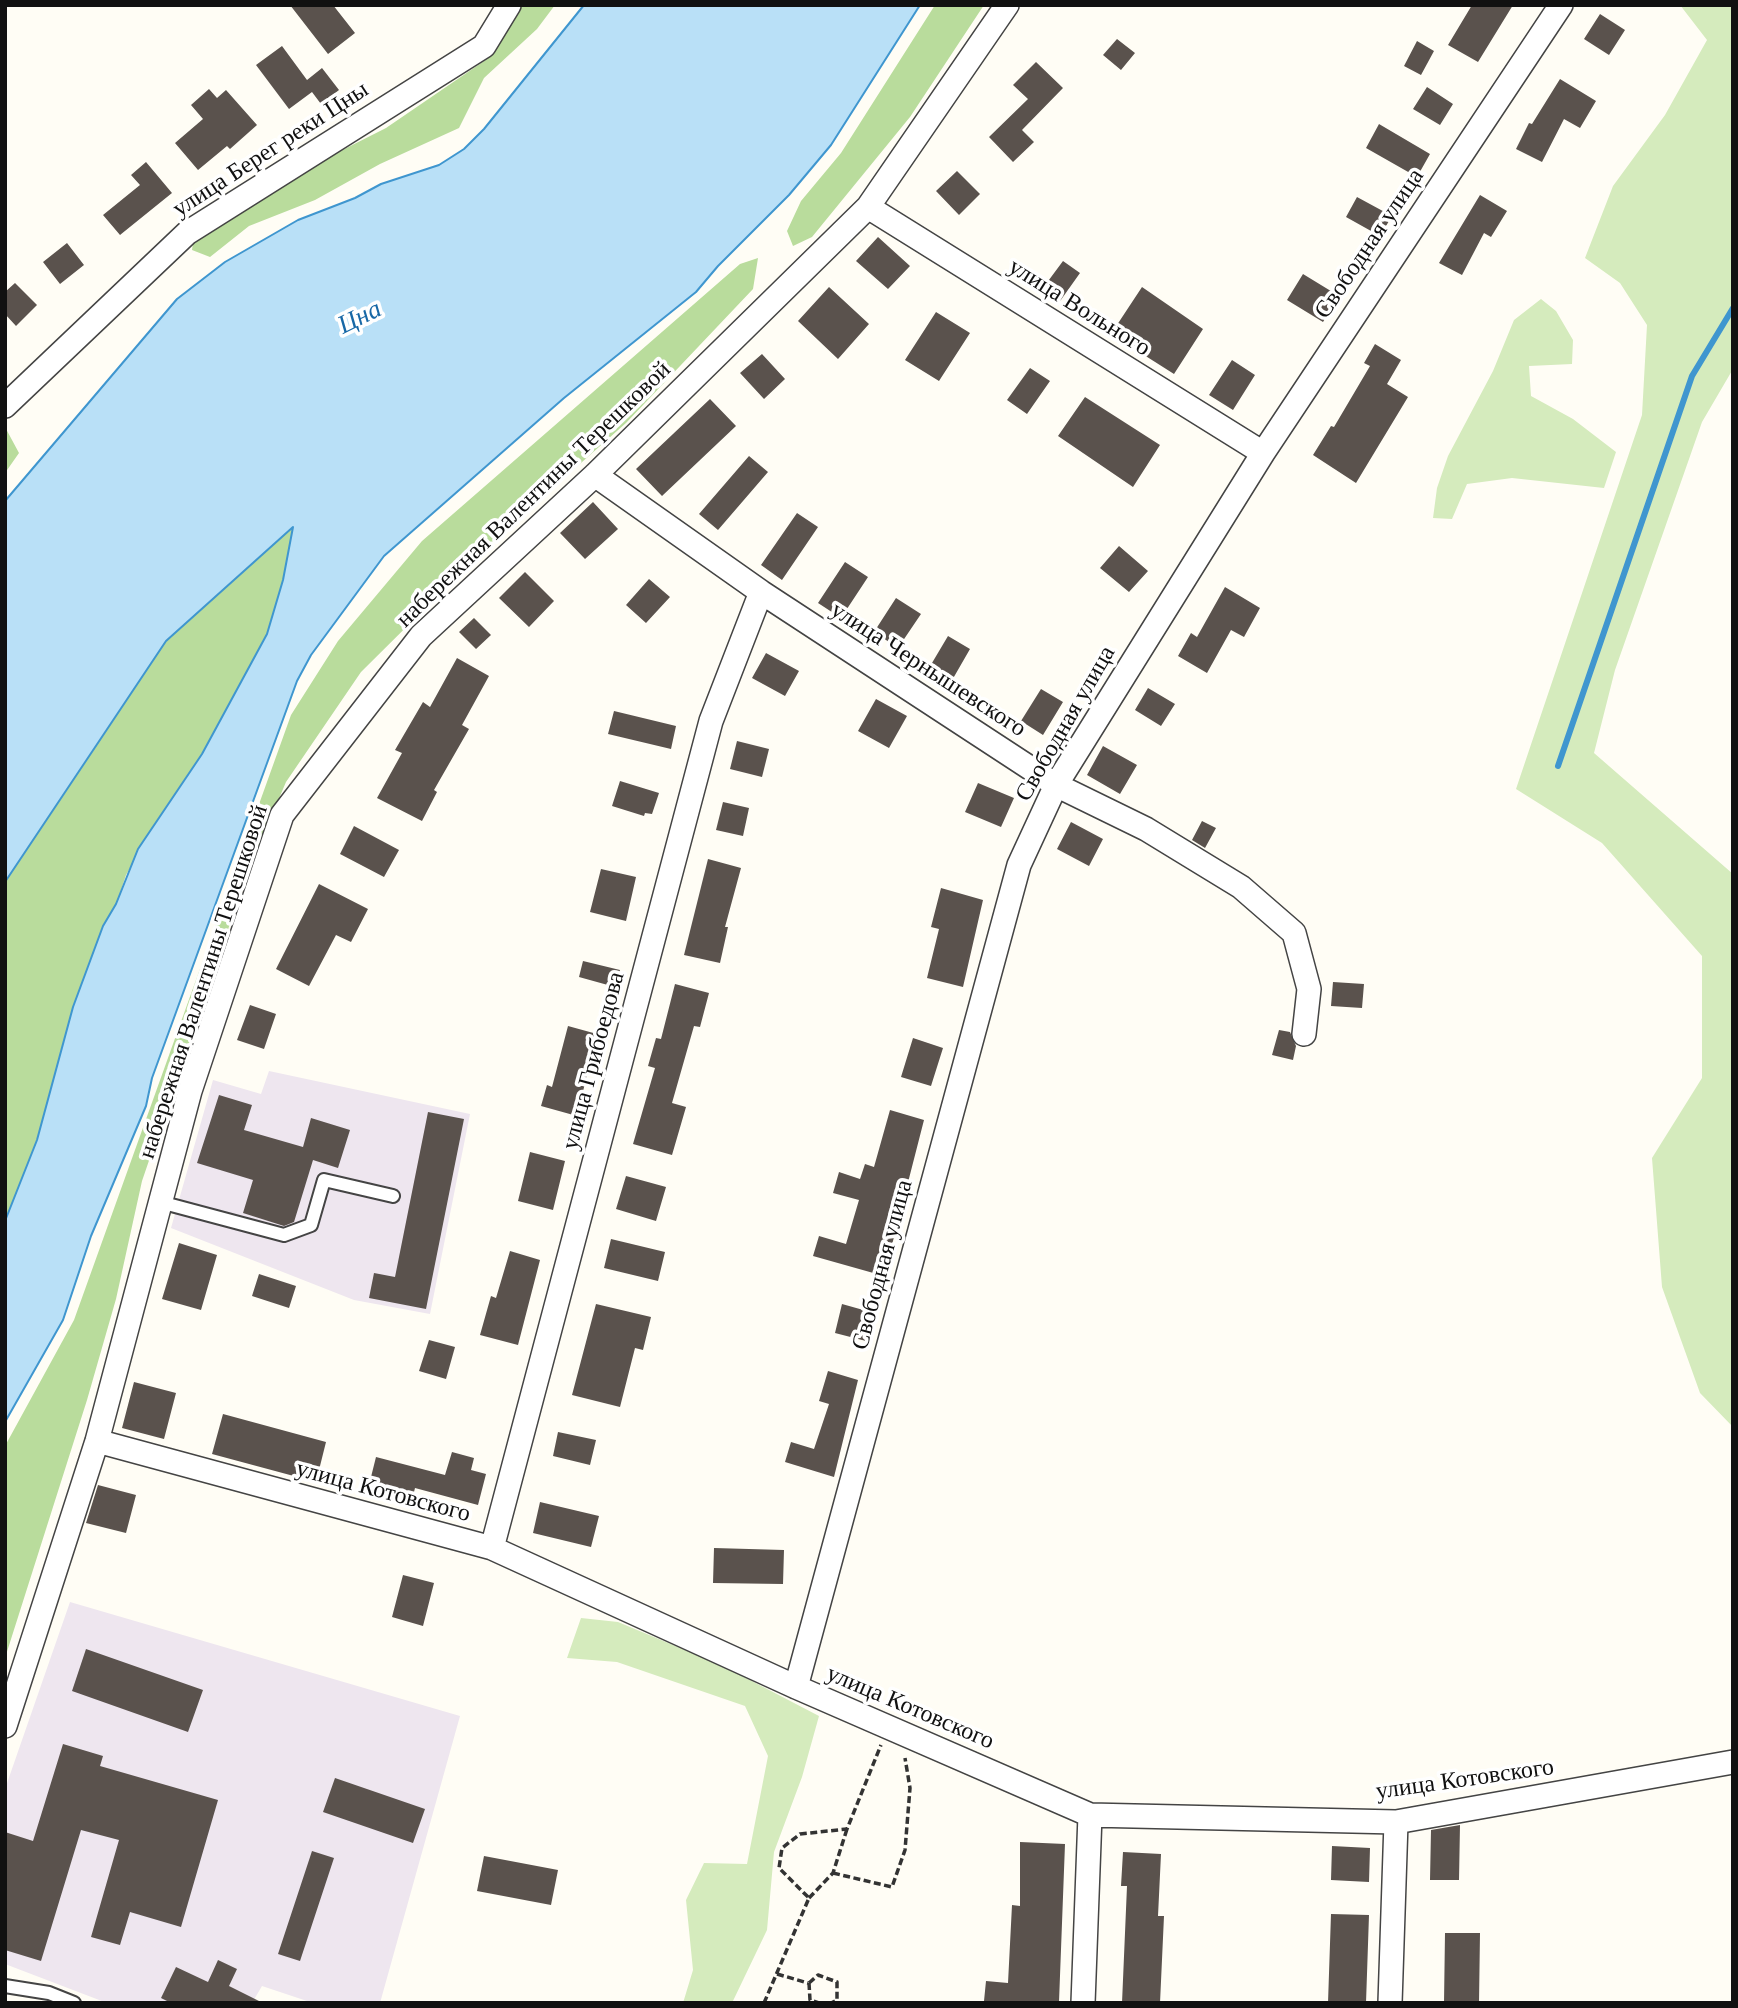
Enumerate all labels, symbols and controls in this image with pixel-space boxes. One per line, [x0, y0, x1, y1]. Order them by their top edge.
street label: улица Берег реки Цны [168, 76, 374, 224]
street label: Свободная улица [1309, 164, 1431, 324]
street label: улица Вольного [1003, 253, 1155, 363]
water label: Цна [333, 294, 387, 342]
street label: набережная Валентины Терешковой [391, 356, 677, 634]
street label: улица Чернышевского [825, 596, 1031, 744]
street label: Свободная улица [1010, 641, 1122, 807]
street label: набережная Валентины Терешковой [133, 801, 275, 1163]
street label: улица Грибоедова [556, 969, 632, 1153]
street label: Свободная улица [846, 1177, 920, 1353]
street label: улица Котовского [293, 1455, 473, 1529]
street label: улица Котовского [822, 1660, 998, 1756]
street label: улица Котовского [1374, 1753, 1556, 1807]

